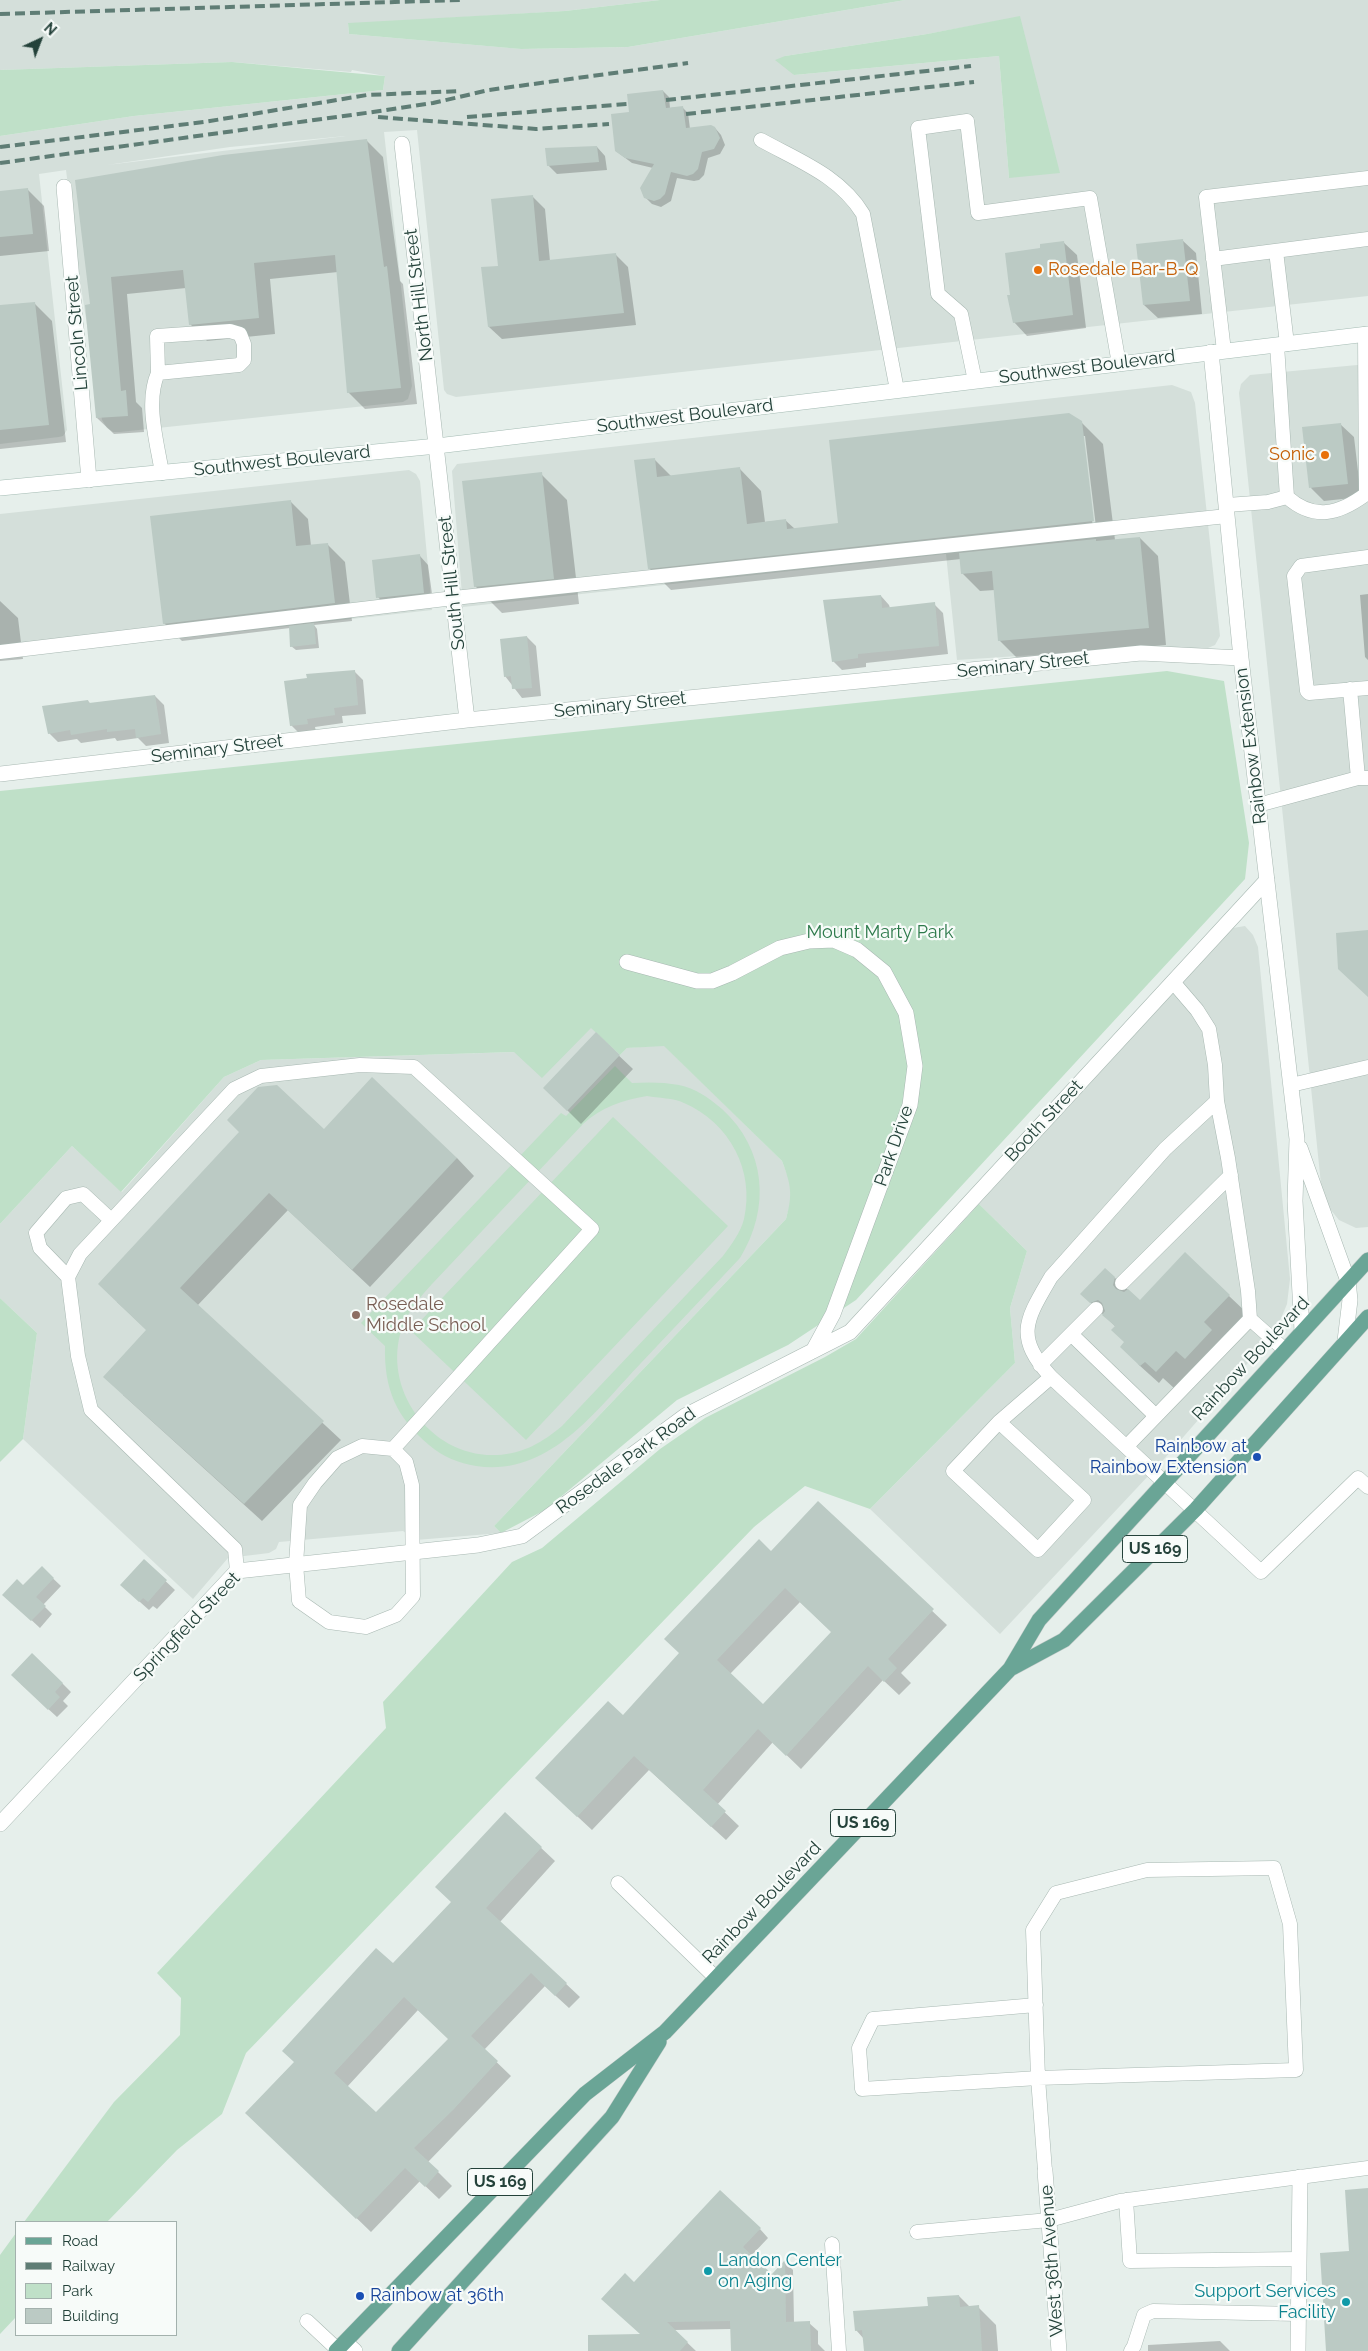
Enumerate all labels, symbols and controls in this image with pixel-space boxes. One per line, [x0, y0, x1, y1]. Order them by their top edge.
north arrow [15, 15, 65, 65]
text: N [41, 20, 60, 39]
street label: North Hill Street [400, 227, 438, 363]
place label: Rosedale Bar-B-Q [1048, 259, 1199, 281]
marker: Rosedale Bar-B-Q [1032, 264, 1044, 276]
street label: Lincoln Street [61, 275, 93, 391]
street label: Southwest Boulevard [997, 345, 1177, 389]
street label: Southwest Boulevard [595, 394, 775, 438]
street label: Southwest Boulevard [192, 441, 372, 481]
place label: Sonic [1269, 444, 1315, 466]
marker: Sonic [1319, 449, 1331, 461]
street label: South Hill Street [434, 515, 470, 651]
street label: Seminary Street [956, 647, 1090, 683]
street label: Rainbow Extension [1231, 667, 1271, 825]
street label: Seminary Street [553, 687, 687, 723]
street label: Seminary Street [150, 730, 284, 768]
park label: Mount Marty Park [806, 922, 954, 944]
street label: Booth Street [1001, 1075, 1087, 1167]
street label: Park Drive [870, 1103, 918, 1189]
street label: Rainbow Boulevard [1188, 1293, 1314, 1425]
place label: Rosedale Middle School [366, 1294, 486, 1336]
marker: Rosedale Middle School [350, 1309, 362, 1321]
street label: Rosedale Park Road [552, 1403, 700, 1519]
place label: Rainbow at Rainbow Extension [1090, 1436, 1247, 1478]
marker: Rainbow at Rainbow Extension [1251, 1451, 1263, 1463]
road number: US 169 [1122, 1536, 1188, 1562]
street label: Springfield Street [129, 1568, 245, 1686]
road number: US 169 [830, 1810, 896, 1836]
street label: Rainbow Boulevard [698, 1837, 826, 1969]
road number: US 169 [468, 2168, 532, 2196]
street label: West 36th Avenue [1036, 2184, 1068, 2338]
legend [15, 2221, 178, 2336]
text: Road [62, 2232, 98, 2250]
place label: Landon Center on Aging [718, 2250, 842, 2292]
text: Railway [62, 2257, 115, 2275]
marker: Landon Center on Aging [702, 2265, 714, 2277]
place label: Support Services Facility [1194, 2281, 1336, 2324]
text: Park [62, 2282, 93, 2300]
place label: Rainbow at 36th [370, 2285, 504, 2307]
marker: Rainbow at 36th [354, 2290, 366, 2302]
marker: Support Services Facility [1340, 2296, 1352, 2308]
text: Building [62, 2307, 119, 2325]

